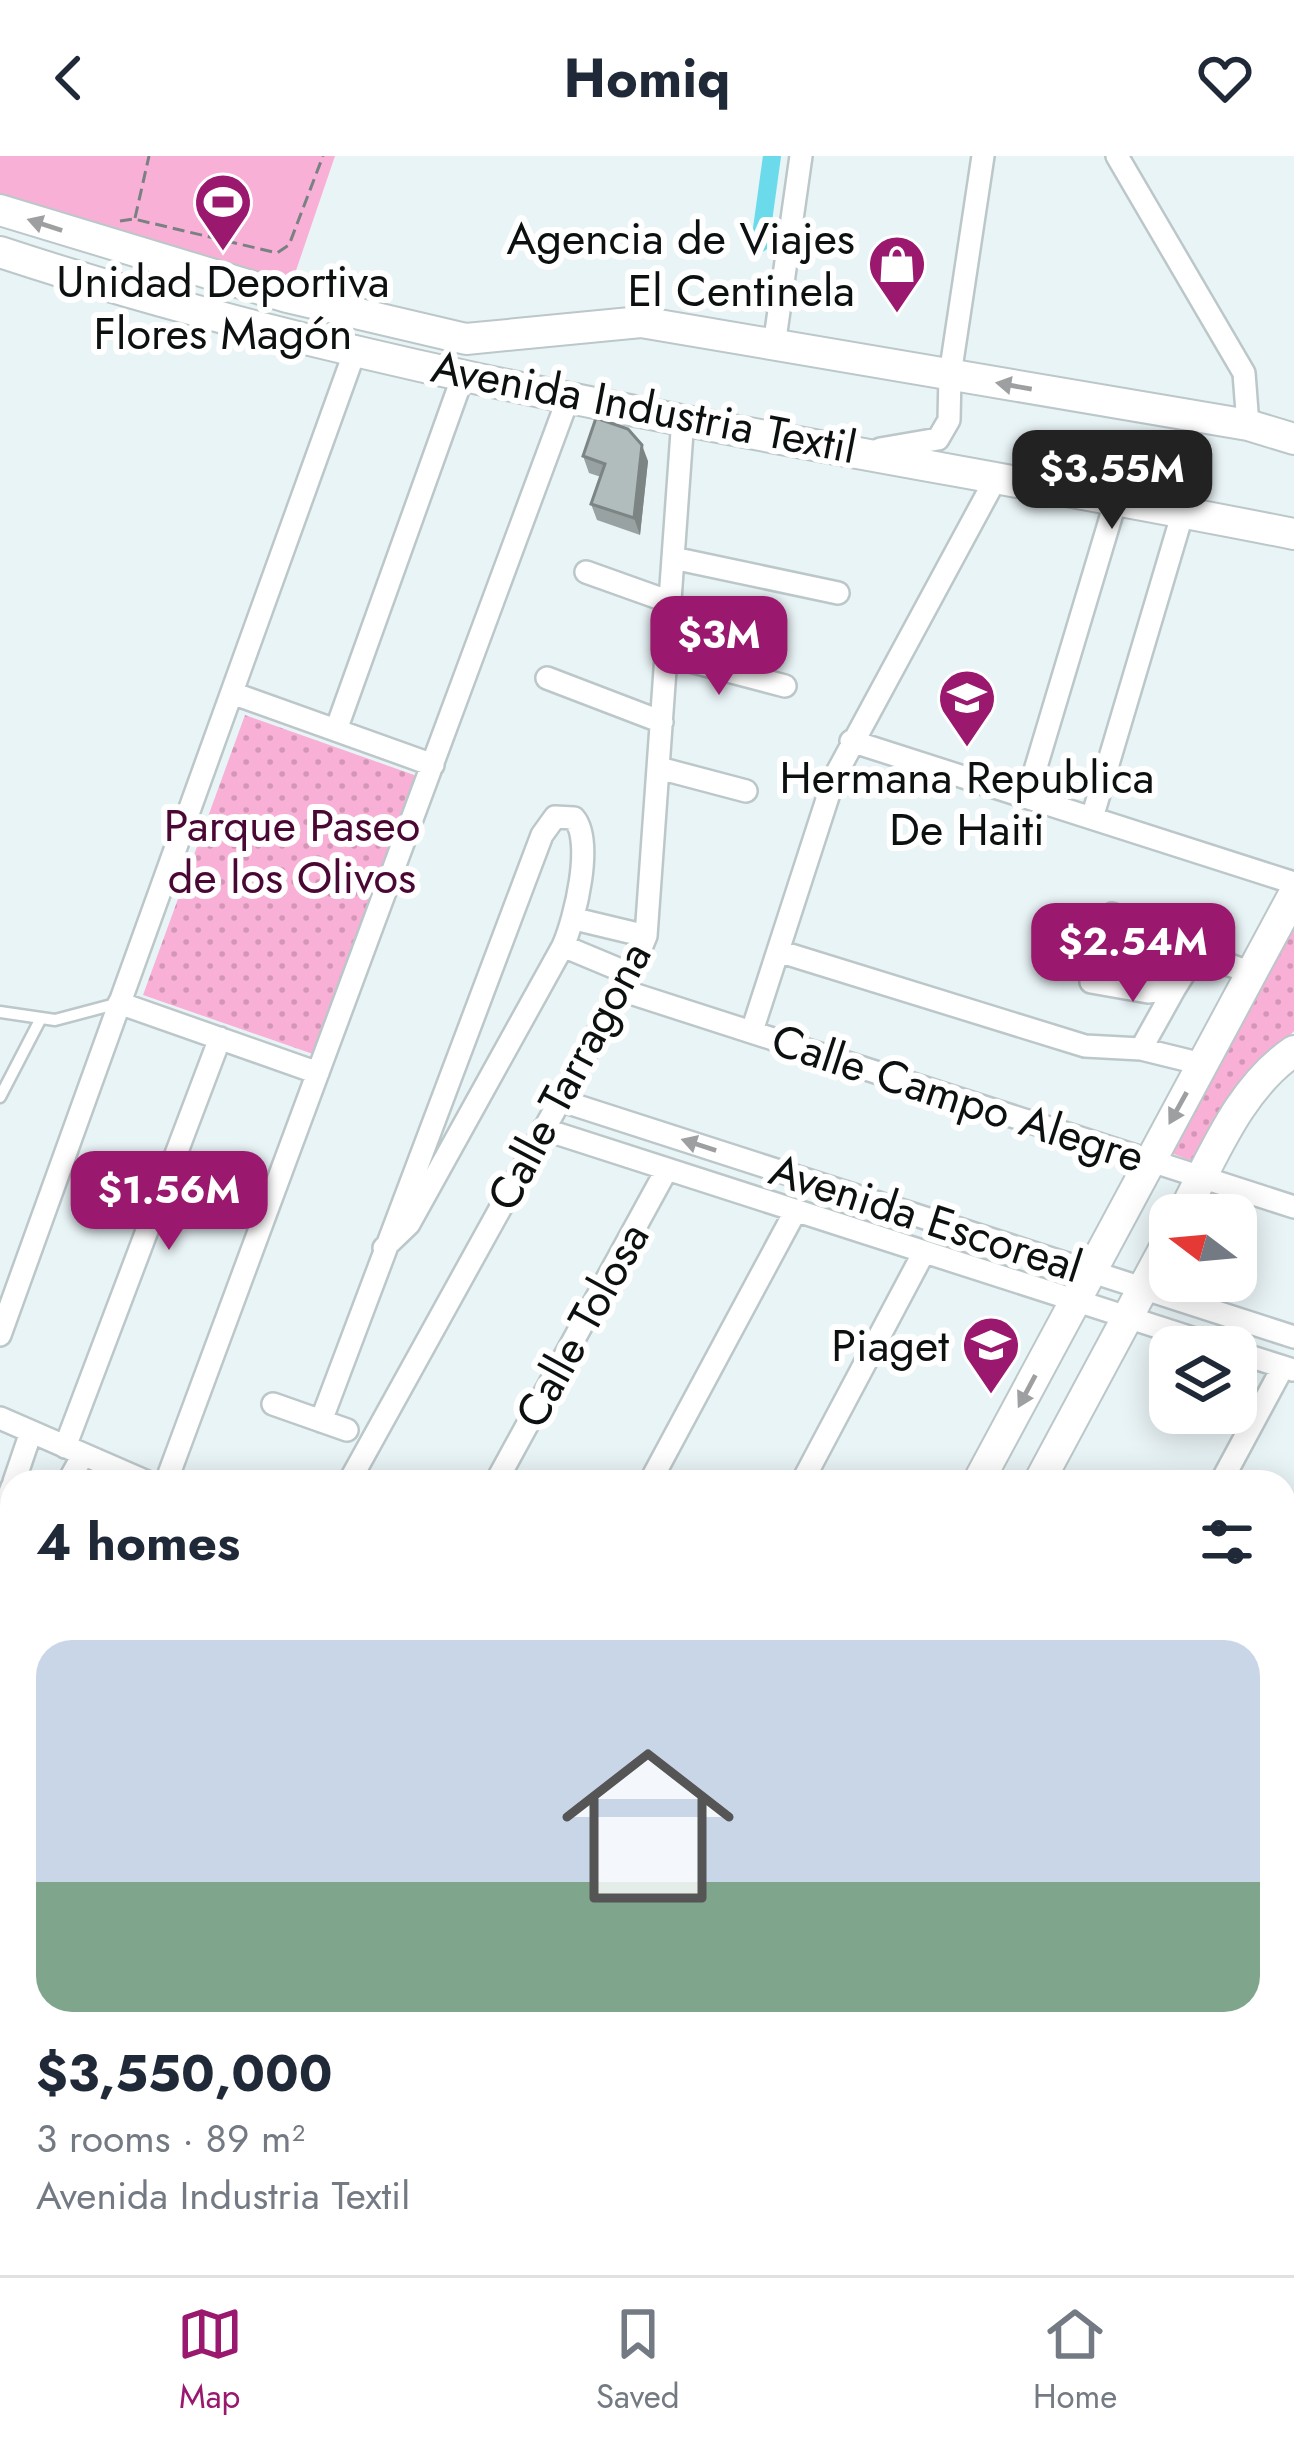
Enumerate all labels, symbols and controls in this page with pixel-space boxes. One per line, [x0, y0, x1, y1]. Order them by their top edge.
text: Homiq [564, 39, 730, 117]
icon: back [36, 45, 102, 111]
icon: heart [1192, 45, 1258, 111]
sports icon: Unidad Deportiva Flores Magón [192, 171, 254, 253]
place label: Agencia de Viajes El Centinela [507, 206, 855, 323]
one-way arrow [26, 215, 62, 234]
shop icon: Agencia de Viajes El Centinela [866, 233, 928, 315]
place label: Unidad Deportiva Flores Magón [56, 249, 390, 366]
street label: Avenida Industria Textil [426, 334, 862, 480]
one-way arrow [995, 376, 1033, 394]
pin: $3.55M [1014, 430, 1210, 532]
text: $3.55M [1039, 440, 1185, 497]
pin: $3M [661, 596, 777, 698]
text: $3M [677, 606, 761, 663]
school or university icon: Hermana Republica De Haiti [936, 667, 998, 749]
place label: Hermana Republica De Haiti [780, 745, 1154, 862]
park label: Parque Paseo de los Olivos [164, 793, 420, 910]
pin: $2.54M [1035, 903, 1231, 1005]
text: $2.54M [1058, 913, 1208, 970]
street label: Calle Tarragona [471, 930, 667, 1222]
street label: Calle Campo Alegre [763, 1007, 1153, 1189]
one-way arrow [1168, 1090, 1189, 1125]
one-way arrow [680, 1135, 717, 1154]
street label: Avenida Escoreal [762, 1137, 1090, 1299]
pin: $1.56M [71, 1151, 267, 1253]
text: $1.56M [98, 1161, 240, 1218]
north arrow [1149, 1194, 1257, 1302]
map controls [1149, 1194, 1257, 1434]
street label: Calle Tolosa [499, 1211, 665, 1439]
place label: Piaget [831, 1313, 949, 1378]
school or university icon: Piaget [960, 1314, 1022, 1396]
button: layers [1149, 1326, 1257, 1434]
one-way arrow [1017, 1374, 1037, 1409]
text: 4 homes [36, 1505, 240, 1579]
icon: filters [1194, 1509, 1260, 1575]
icon: home [540, 1718, 756, 1934]
text: $3,550,000 [36, 2036, 333, 2110]
text: 3 rooms · 89 m² [36, 2110, 305, 2167]
text: Avenida Industria Textil [36, 2167, 410, 2224]
tab: Map [177, 2301, 243, 2420]
tab: Saved [596, 2301, 680, 2420]
tab: Home [1033, 2301, 1117, 2420]

